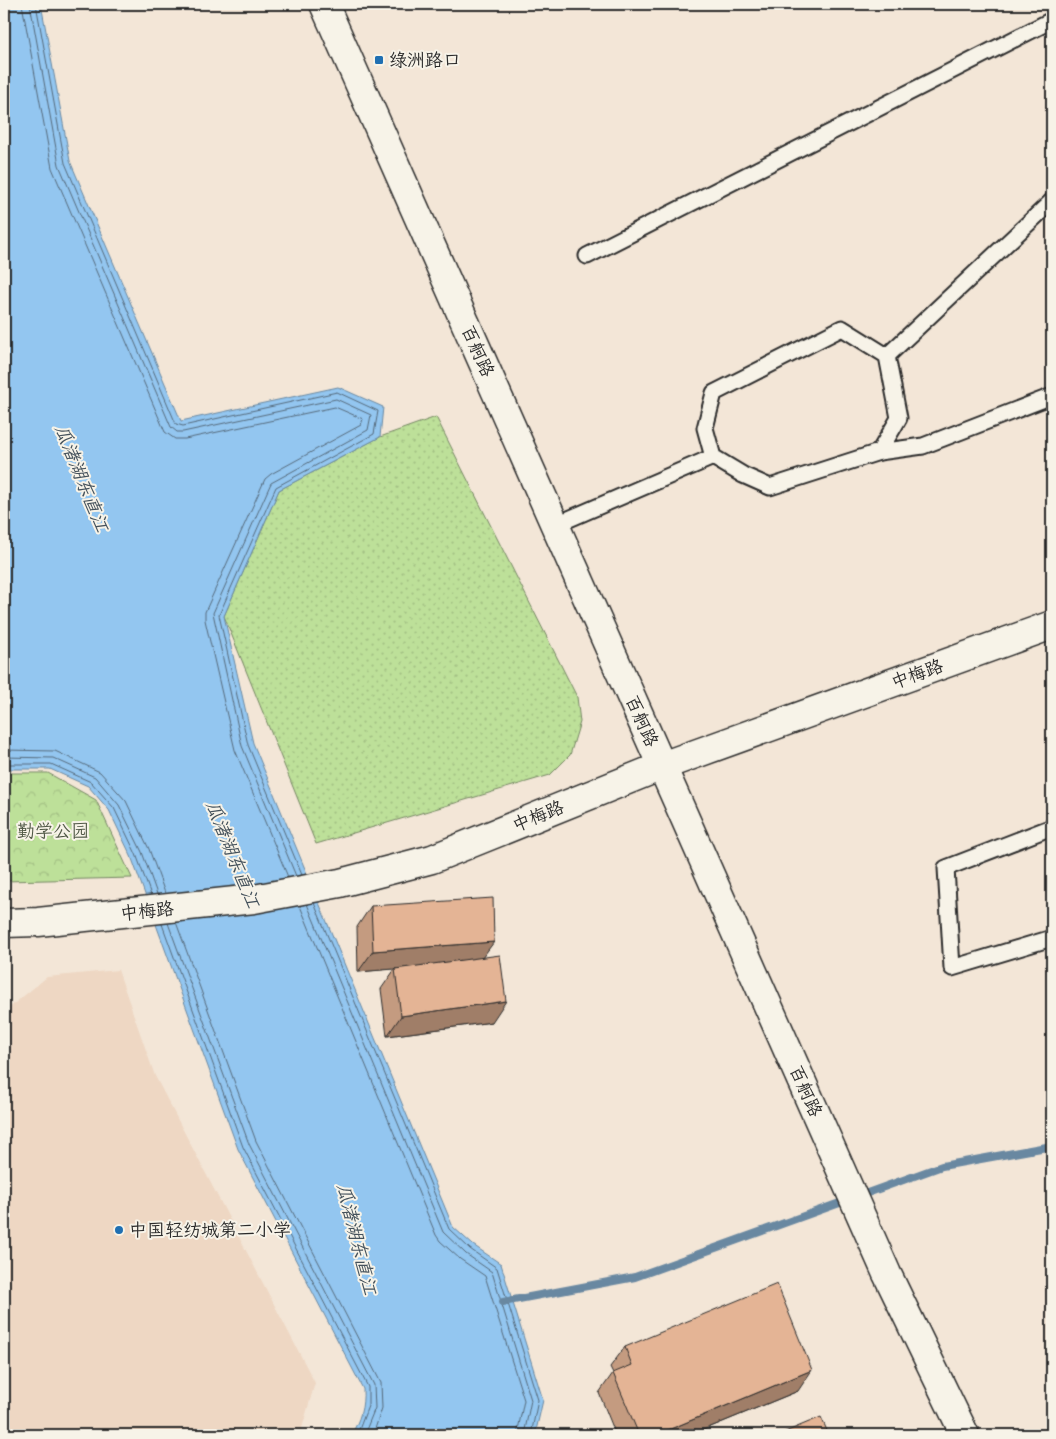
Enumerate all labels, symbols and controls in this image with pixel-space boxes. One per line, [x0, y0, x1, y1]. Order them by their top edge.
place label: 绿洲路口 [389, 48, 461, 72]
marker: 绿洲路口 [373, 54, 385, 66]
street label: 百舸路 [456, 321, 500, 381]
water label: 瓜渚湖东直江 [49, 420, 115, 536]
street label: 中梅路 [888, 653, 946, 695]
street label: 百舸路 [620, 691, 664, 751]
street label: 中梅路 [508, 795, 568, 837]
water label: 瓜渚湖东直江 [200, 796, 266, 912]
park label: 勤学公园 [17, 819, 89, 843]
street label: 中梅路 [119, 896, 175, 926]
street label: 百舸路 [784, 1061, 828, 1121]
water label: 瓜渚湖东直江 [331, 1181, 383, 1298]
place label: 中国轻纺城第二小学 [129, 1218, 291, 1242]
marker: 中国轻纺城第二小学 [113, 1224, 125, 1236]

